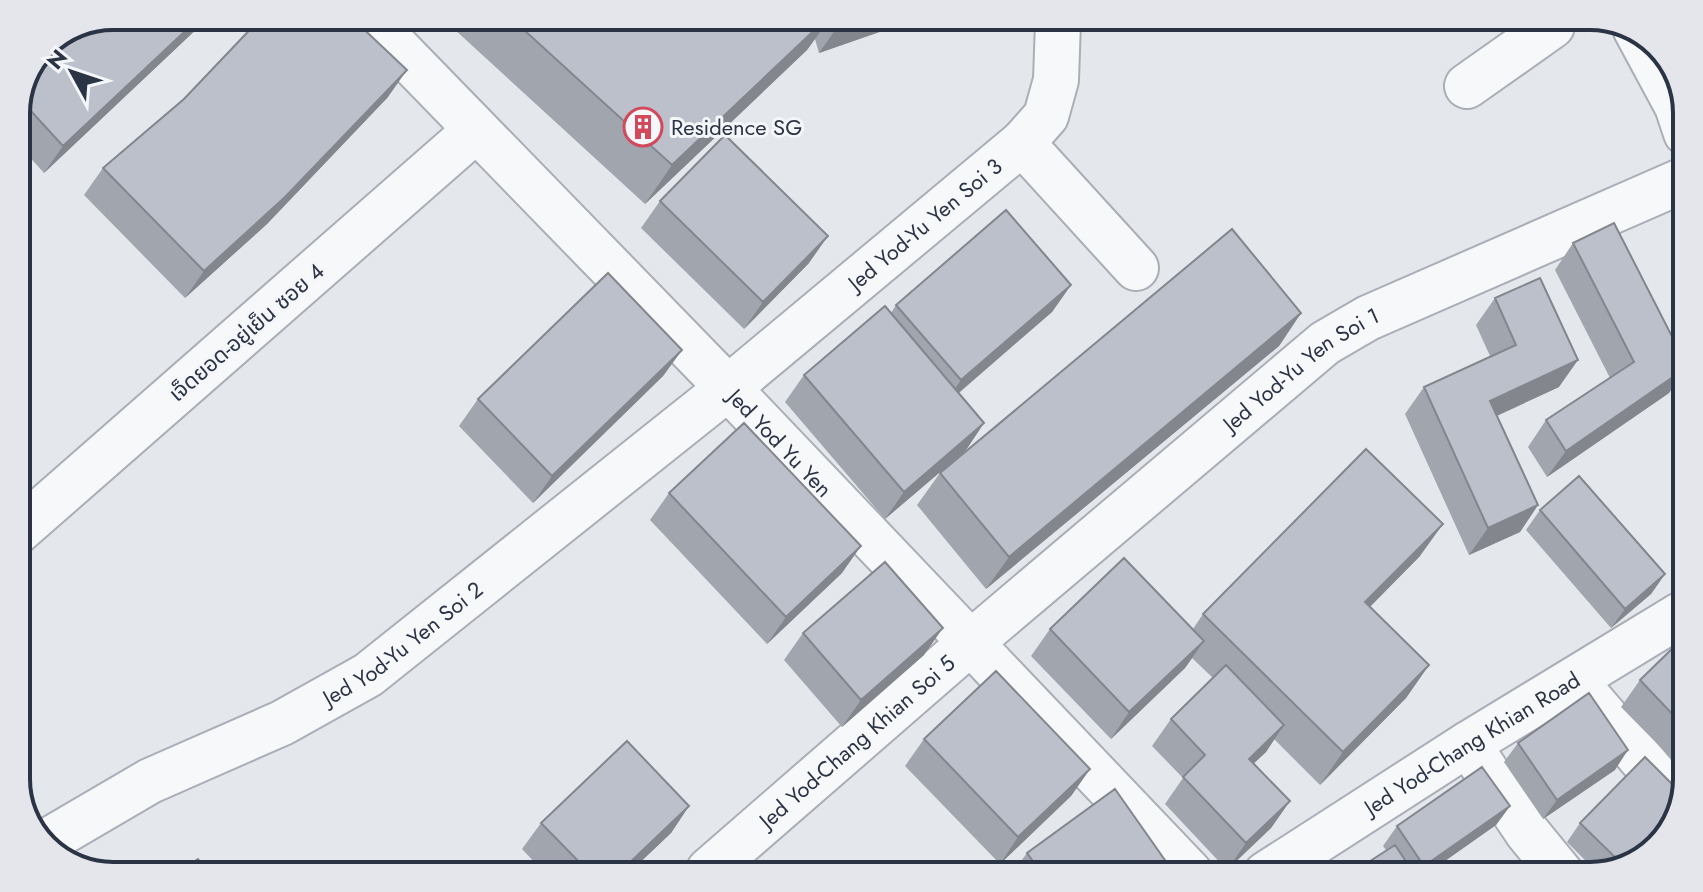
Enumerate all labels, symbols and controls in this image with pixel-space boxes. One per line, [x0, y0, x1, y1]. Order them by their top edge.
north arrow [32, 32, 112, 112]
text: N [39, 42, 75, 76]
building icon: Residence SG [622, 106, 664, 148]
place label: Residence SG [671, 111, 802, 143]
street label: Jed Yod-Yu Yen Soi 3 [838, 150, 1009, 300]
street label: เจ็ดยอด-อยู่เย็น ซอย 4 [161, 255, 331, 409]
street label: Jed Yod-Yu Yen Soi 1 [1213, 299, 1384, 441]
street label: Jed Yod Yu Yen [719, 379, 840, 504]
street label: Jed Yod-Yu Yen Soi 2 [314, 573, 490, 715]
street label: Jed Yod-Chang Khian Soi 5 [750, 647, 962, 838]
street label: Jed Yod-Chang Khian Road [1355, 664, 1586, 824]

